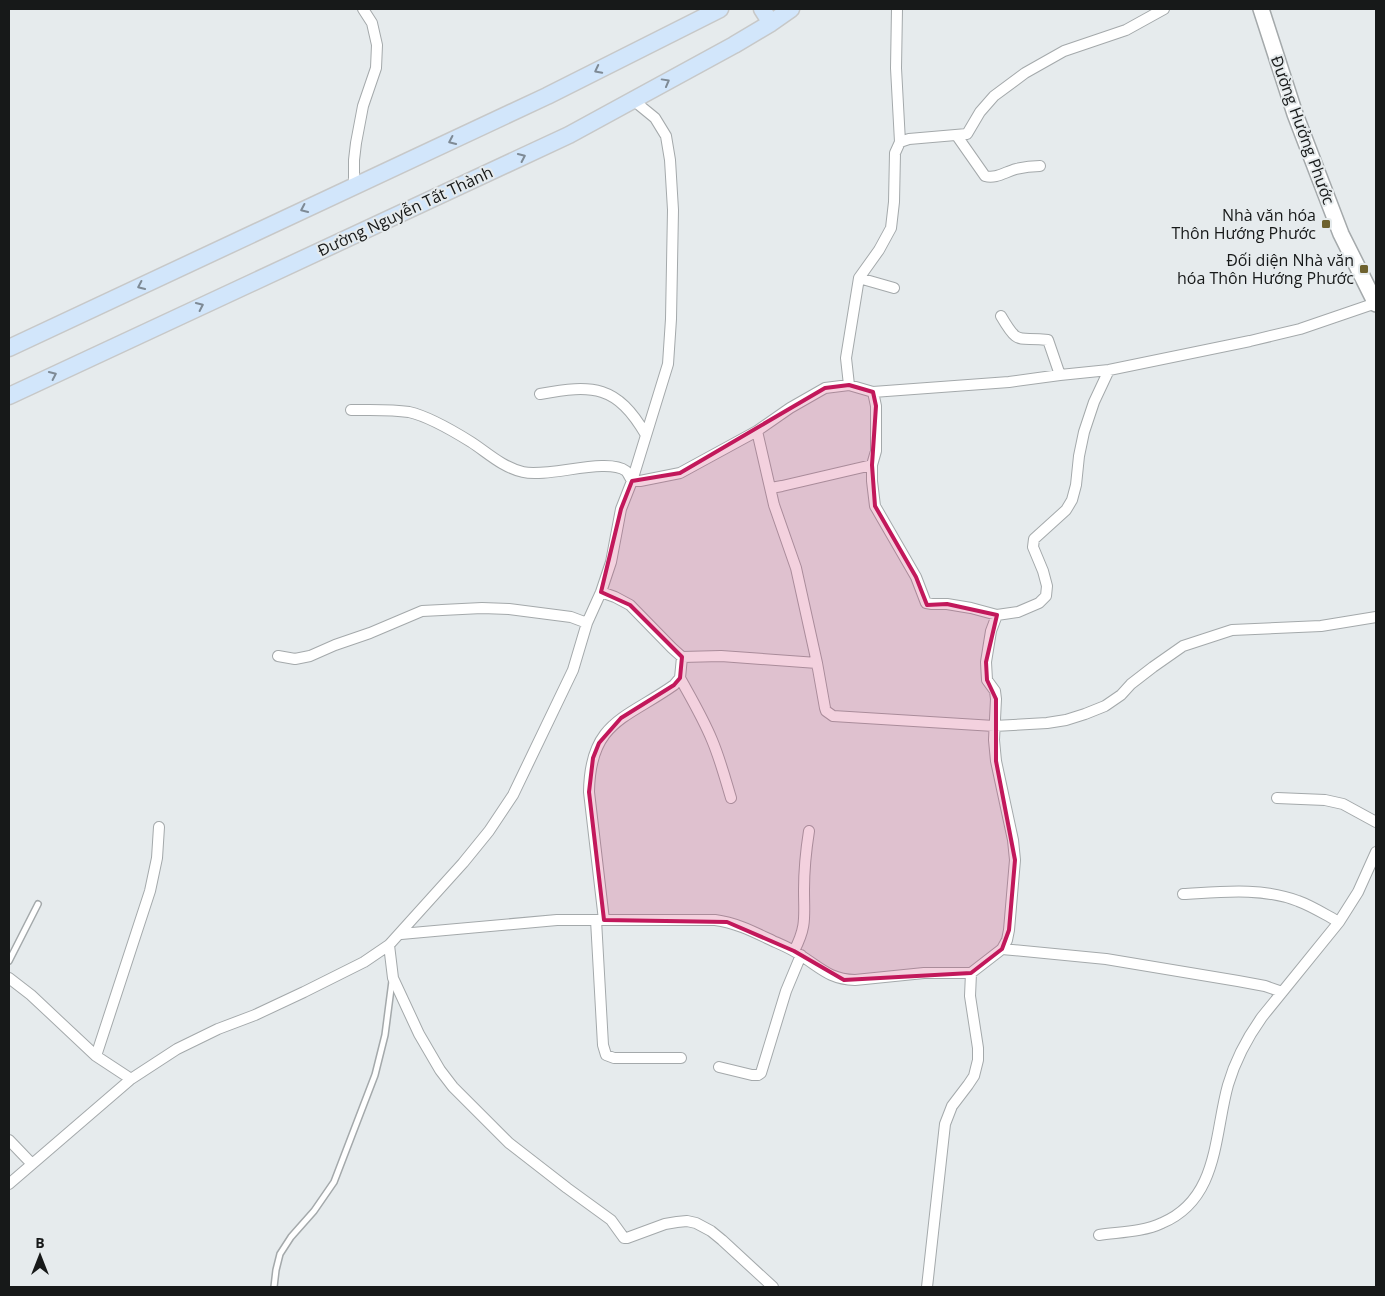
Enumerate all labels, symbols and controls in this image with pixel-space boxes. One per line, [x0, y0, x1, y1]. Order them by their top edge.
street label: Đường Hưởng Phước [1266, 52, 1340, 208]
one-way arrow [594, 64, 603, 74]
one-way arrow [661, 78, 670, 88]
one-way arrow [448, 134, 457, 145]
one-way arrow [517, 152, 526, 163]
street label: Đường Nguyễn Tất Thành [314, 161, 496, 261]
one-way arrow [301, 203, 310, 213]
place label: Nhà văn hóa Thôn Hướng Phước [1171, 204, 1316, 244]
marker: Nhà văn hóa Thôn Hướng Phước [1320, 218, 1332, 230]
place label: Đối diện Nhà văn hóa Thôn Hướng Phước [1177, 249, 1354, 289]
marker: Đối diện Nhà văn hóa Thôn Hướng Phước [1358, 263, 1370, 275]
one-way arrow [137, 279, 146, 290]
one-way arrow [195, 302, 204, 313]
one-way arrow [48, 371, 57, 381]
north arrow [15, 1231, 65, 1281]
text: B [35, 1233, 45, 1252]

